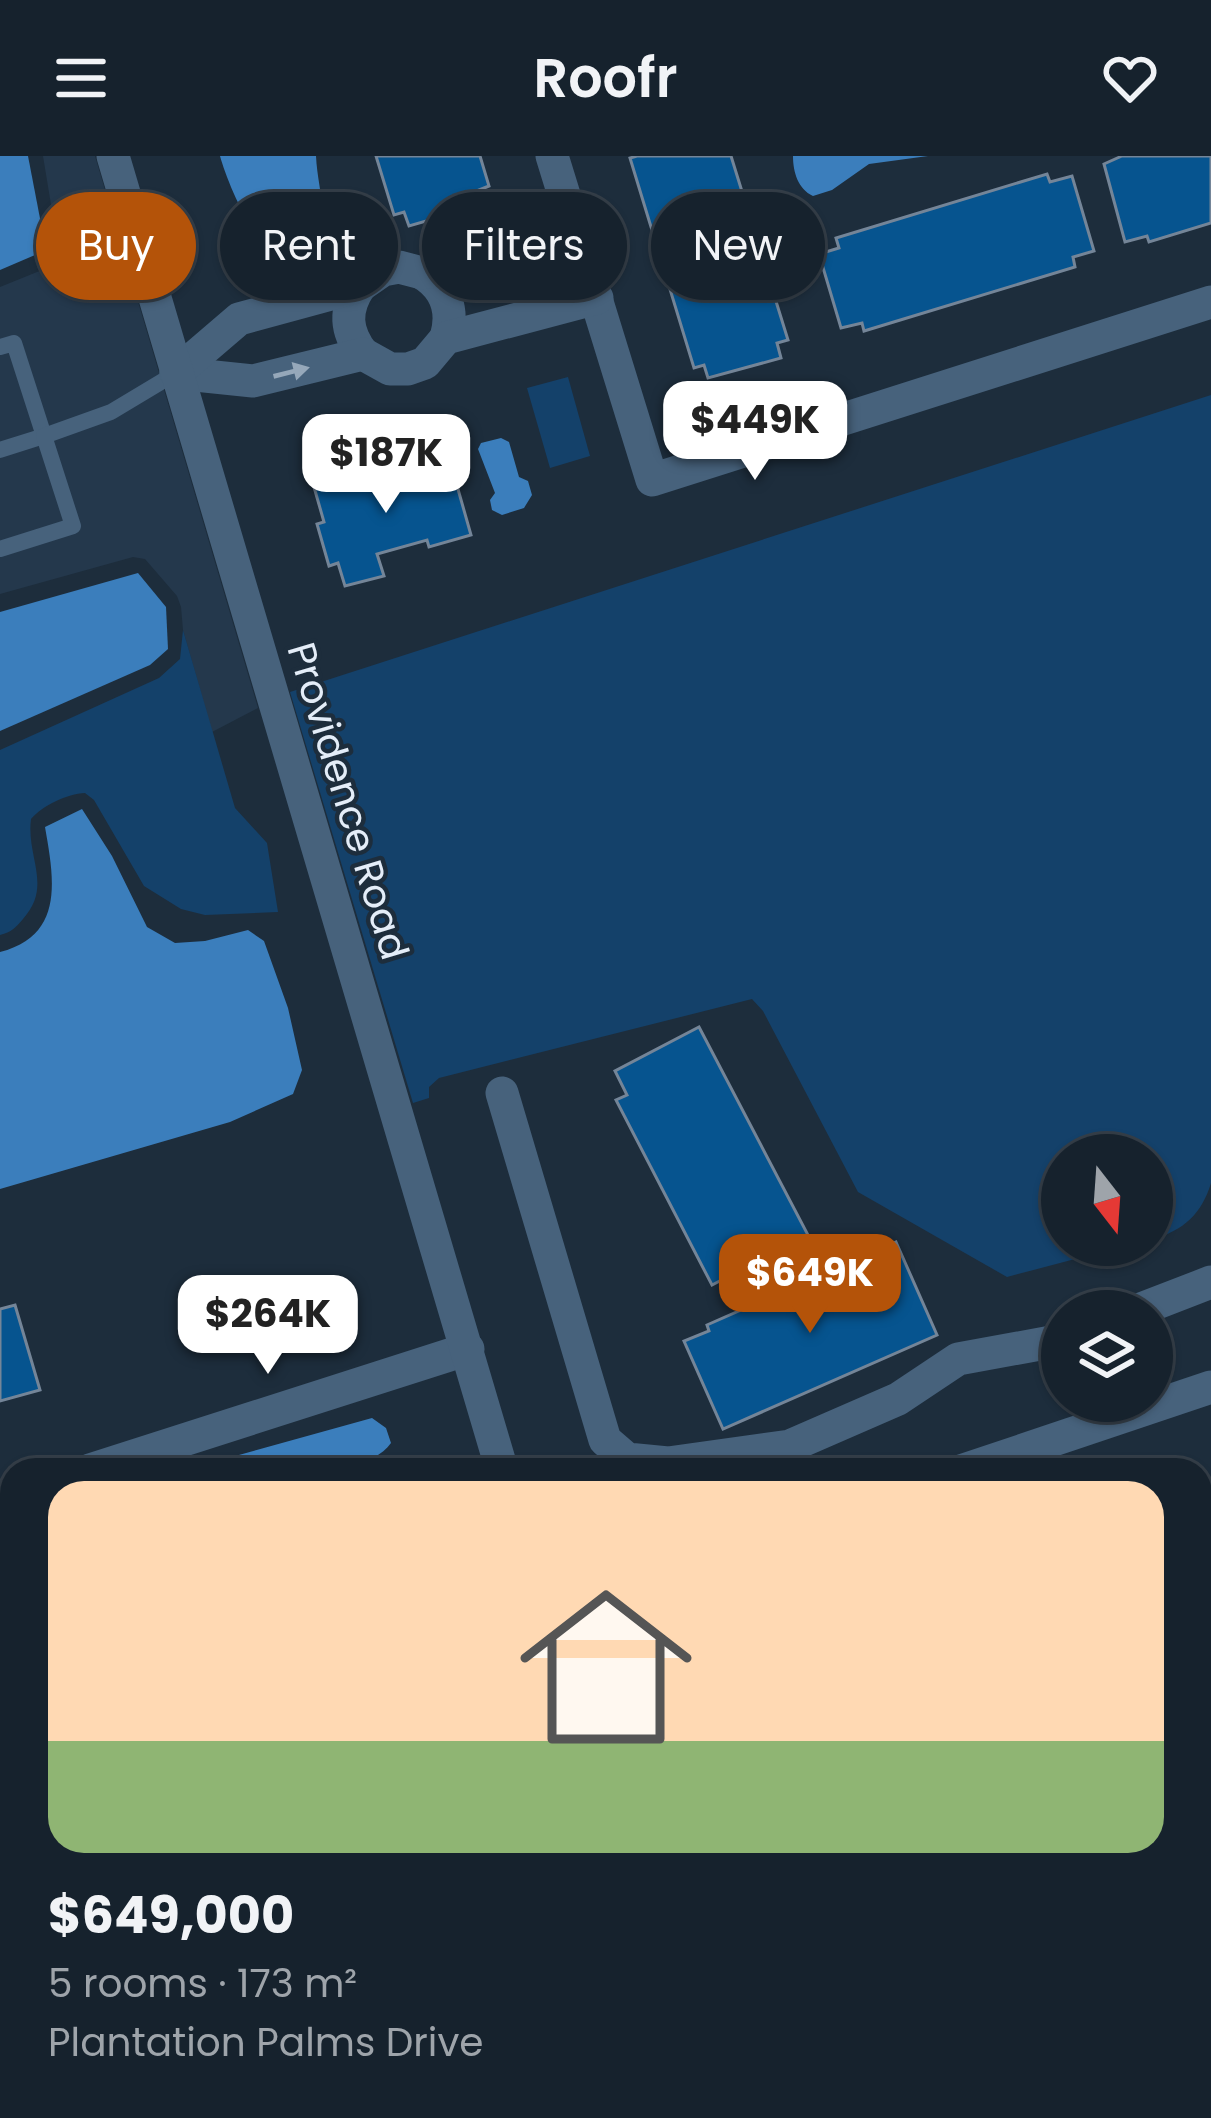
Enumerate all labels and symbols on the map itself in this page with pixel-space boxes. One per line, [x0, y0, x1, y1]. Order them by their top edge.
one-way arrow [273, 362, 310, 381]
pin: $449K [671, 381, 839, 483]
pin: $187K [302, 414, 470, 516]
street label: Providence Road [274, 636, 422, 966]
north arrow [1041, 1134, 1173, 1266]
pin: $649K [726, 1234, 894, 1336]
pin: $264K [184, 1275, 352, 1377]

